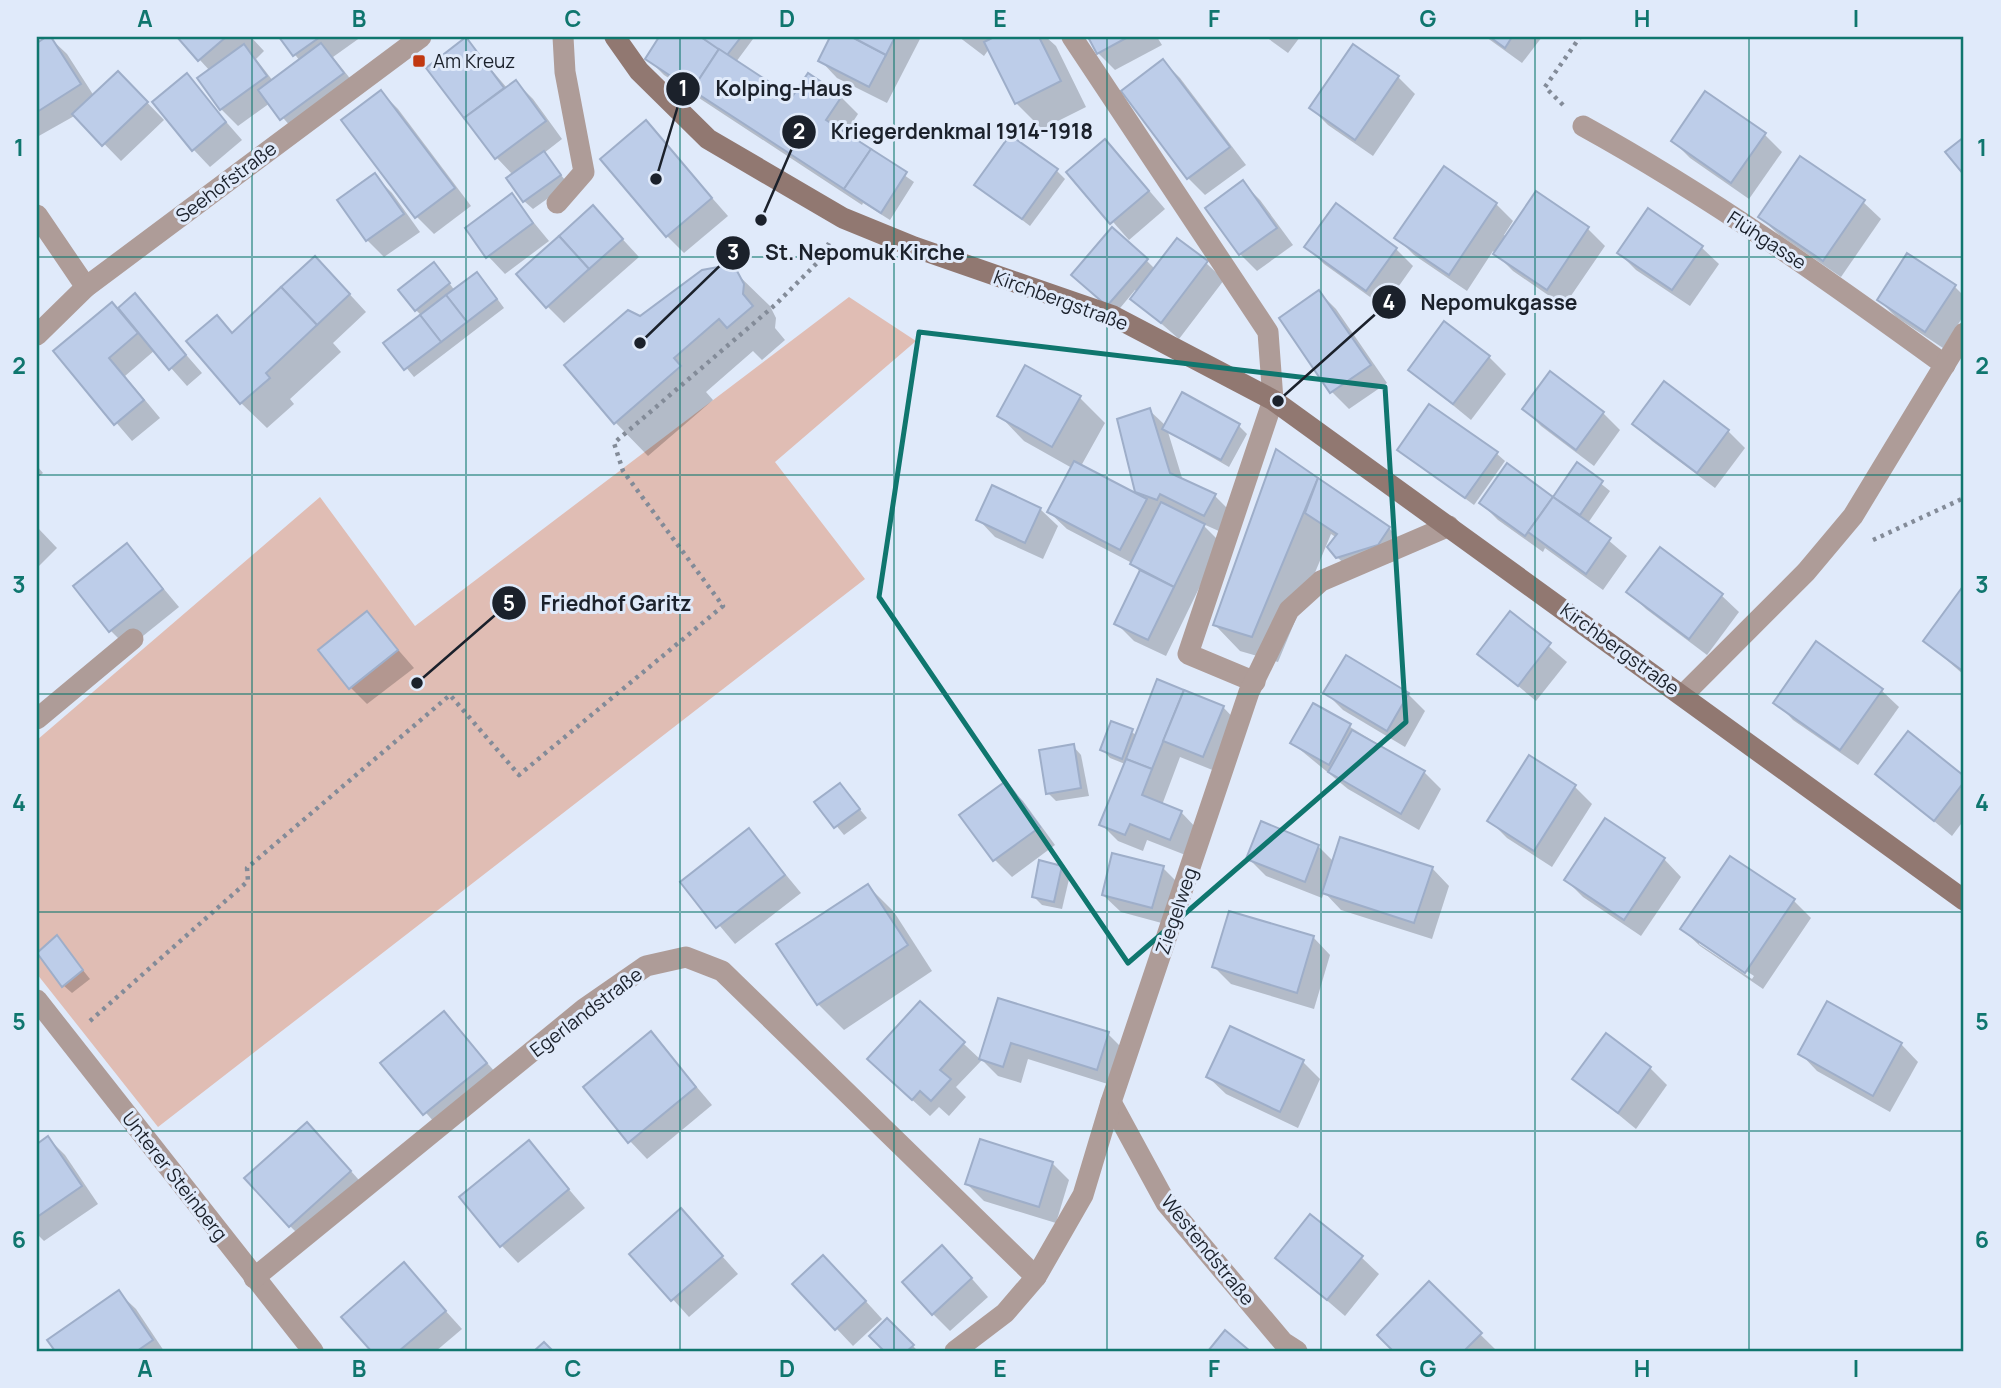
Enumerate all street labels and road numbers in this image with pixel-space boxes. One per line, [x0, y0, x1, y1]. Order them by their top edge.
street label: Seehofstraße [170, 135, 282, 229]
street label: Flühgasse [1722, 205, 1812, 275]
street label: Kirchbergstraße [990, 264, 1132, 336]
street label: Kirchbergstraße [1555, 597, 1685, 701]
street label: Ziegelweg [1149, 864, 1203, 958]
street label: Egerlandstraße [524, 961, 648, 1063]
street label: Unterer Steinberg [116, 1106, 234, 1246]
street label: Westendstraße [1155, 1189, 1261, 1311]

